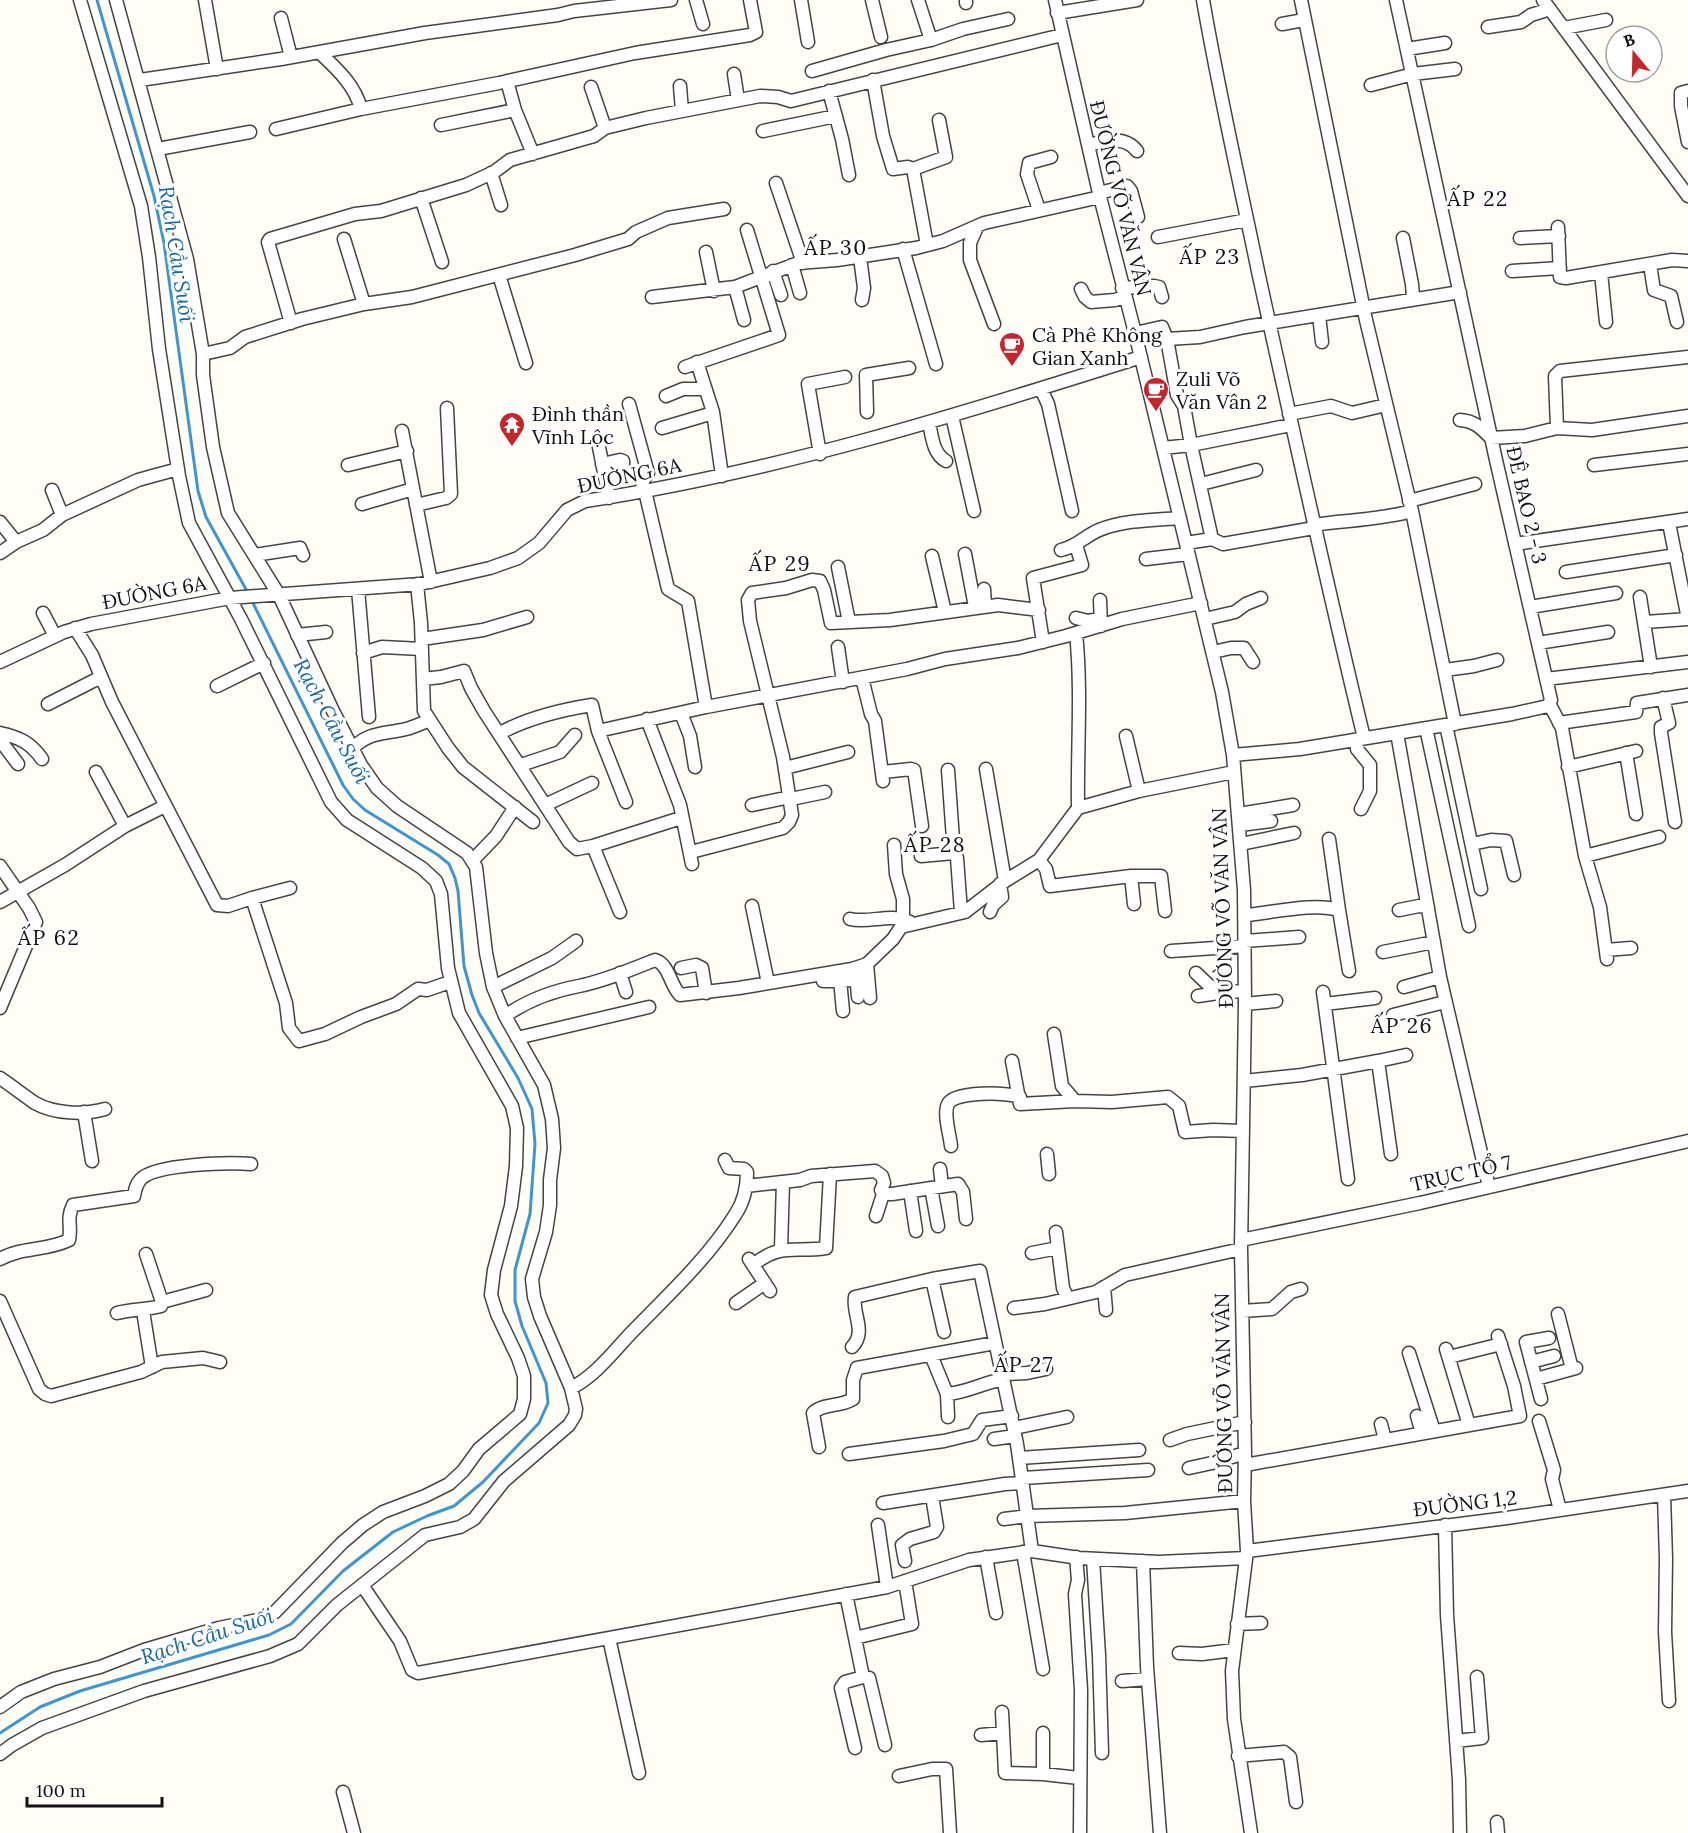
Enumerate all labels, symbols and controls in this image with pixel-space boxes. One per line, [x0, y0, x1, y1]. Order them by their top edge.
north arrow [1604, 24, 1664, 84]
text: B [1621, 29, 1638, 51]
street label: ĐƯỜNG VÕ VĂN VÂN [1085, 98, 1157, 298]
water label: Rạch Cầu Suối [153, 184, 201, 324]
district label: ẤP 22 [1446, 184, 1509, 212]
district label: ẤP 30 [803, 233, 868, 261]
district label: ẤP 23 [1178, 242, 1241, 270]
place label: Cà Phê Không Gian Xanh [1032, 322, 1163, 370]
cafe icon: Cà Phê Không Gian Xanh [997, 330, 1027, 368]
place label: Zuli Võ Văn Vân 2 [1175, 366, 1267, 414]
cafe icon: Zuli Võ Văn Vân 2 [1141, 375, 1171, 413]
place label: Đình thần Vĩnh Lộc [531, 401, 624, 449]
temple icon: Đình thần Vĩnh Lộc [497, 410, 527, 448]
street label: ĐÊ BAO 2 - 3 [1501, 444, 1553, 566]
street label: ĐƯỜNG 6A [575, 452, 684, 498]
district label: ẤP 29 [748, 549, 811, 577]
street label: ĐƯỜNG 6A [100, 570, 209, 614]
water label: Rạch Cầu Suối [288, 654, 376, 788]
street label: ĐƯỜNG VÕ VĂN VÂN [1206, 807, 1238, 1009]
district label: ẤP 28 [903, 830, 966, 858]
district label: ẤP 62 [17, 923, 80, 951]
district label: ẤP 26 [1370, 1011, 1433, 1039]
street label: TRỤC TỔ 7 [1408, 1149, 1514, 1197]
street label: ĐƯỜNG VÕ VĂN VÂN [1209, 1293, 1237, 1493]
district label: ẤP 27 [993, 1350, 1054, 1378]
street label: ĐƯỜNG 1,2 [1412, 1484, 1518, 1522]
water label: Rạch Cầu Suối [137, 1602, 277, 1670]
scale bar [27, 1770, 162, 1808]
text: 100 m [36, 1779, 86, 1802]

